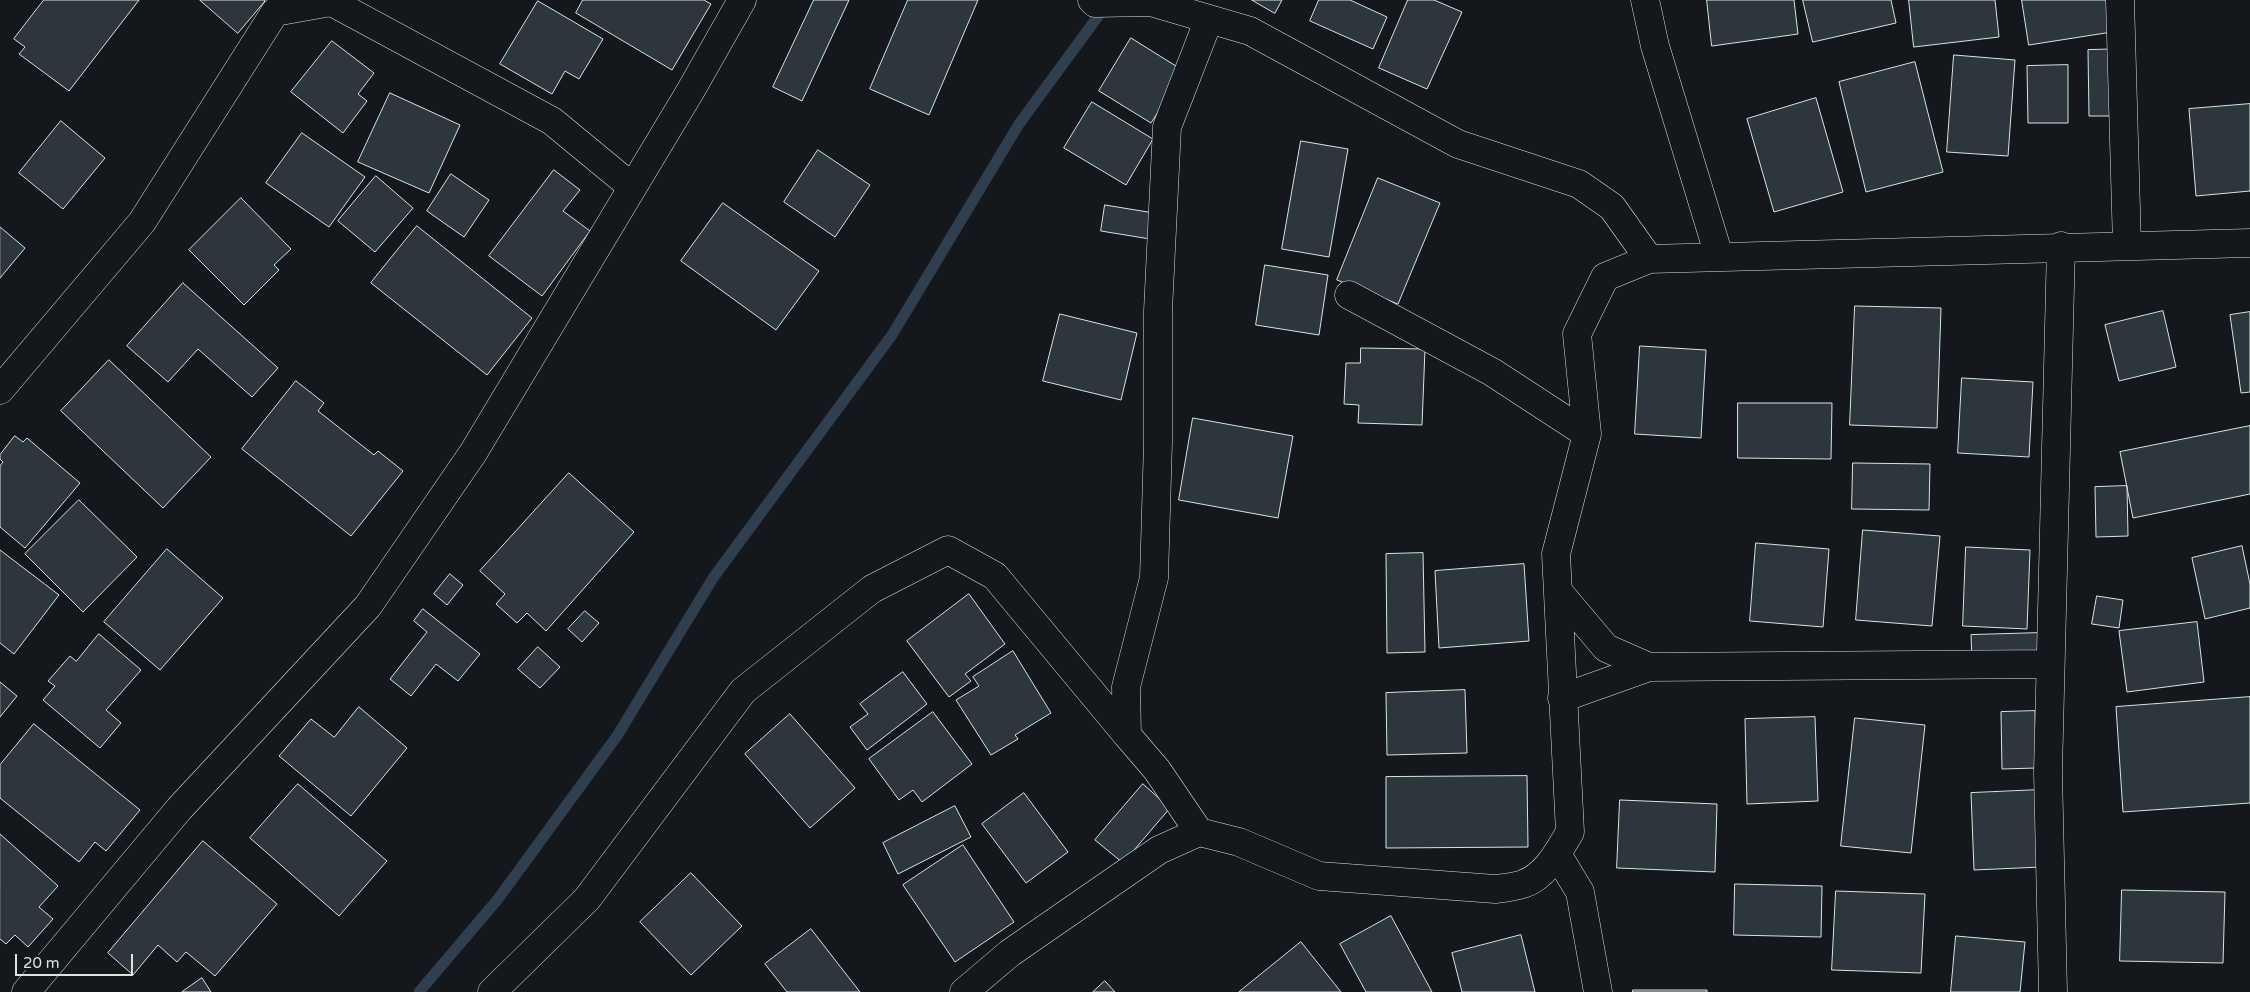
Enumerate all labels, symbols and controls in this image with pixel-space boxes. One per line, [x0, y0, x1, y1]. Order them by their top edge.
scale bar [18, 944, 135, 976]
text: 20 m [23, 954, 60, 972]

